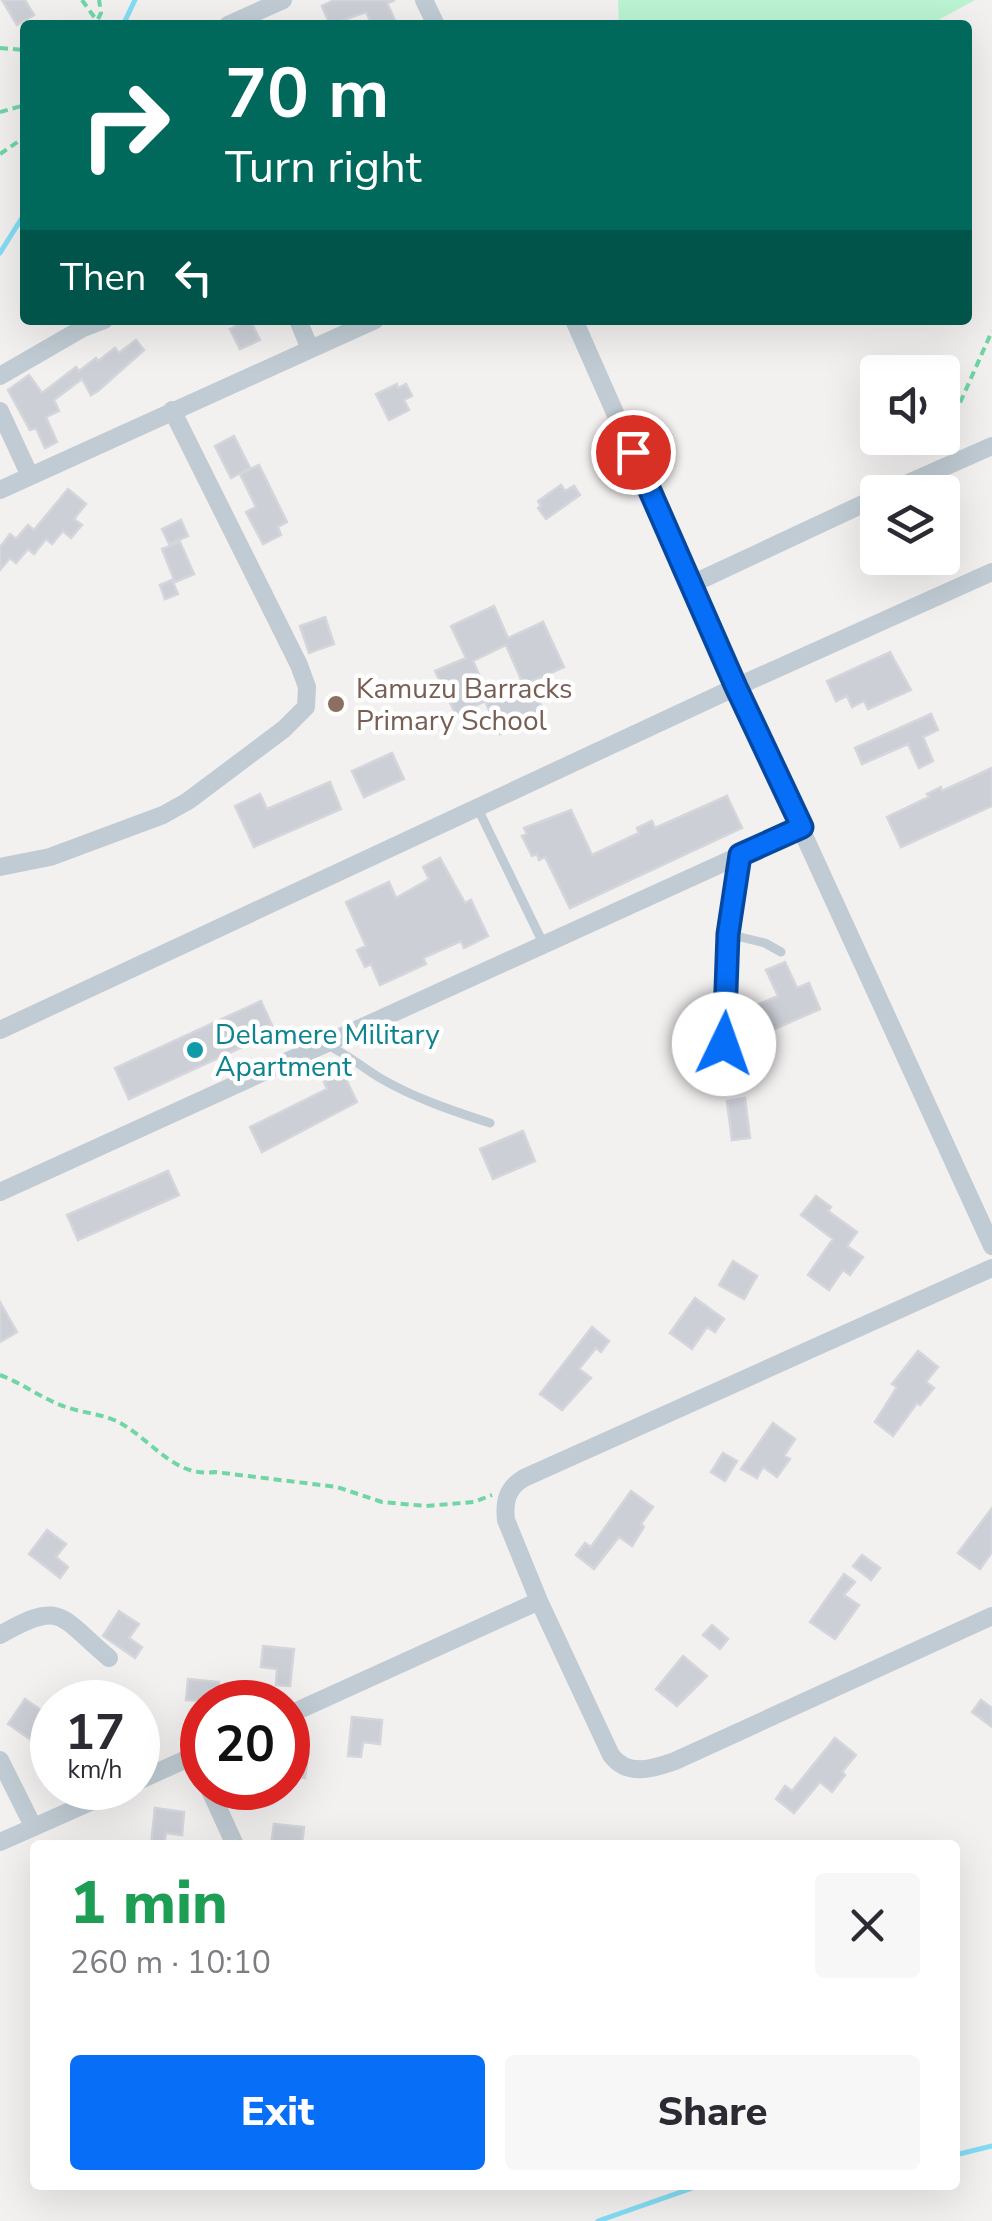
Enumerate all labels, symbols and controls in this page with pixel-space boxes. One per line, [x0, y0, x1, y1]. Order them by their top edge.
text: 70 m [225, 46, 389, 142]
icon: right [60, 60, 190, 190]
text: Turn right [225, 137, 422, 198]
icon: left [166, 250, 221, 305]
text: Then [60, 252, 146, 303]
map controls [860, 355, 960, 575]
button: sound [860, 355, 960, 455]
pin [591, 410, 676, 495]
icon: arrive [606, 425, 661, 480]
button: layers [860, 475, 960, 575]
place label: Kamuzu Barracks Primary School [356, 670, 573, 740]
marker: Kamuzu Barracks Primary School [325, 693, 347, 715]
position arrow [672, 992, 776, 1096]
place label: Delamere Military Apartment [215, 1016, 440, 1086]
marker: Delamere Military Apartment [184, 1039, 206, 1061]
speed limit sign: 20 [180, 1680, 310, 1810]
text: 17 [65, 1698, 125, 1767]
text: km/h [67, 1753, 123, 1787]
text: 1 min [70, 1862, 228, 1944]
button: close [815, 1873, 920, 1978]
text: 260 m · 10:10 [70, 1941, 271, 1984]
button: Exit [70, 2055, 485, 2170]
button: Share [505, 2055, 920, 2170]

